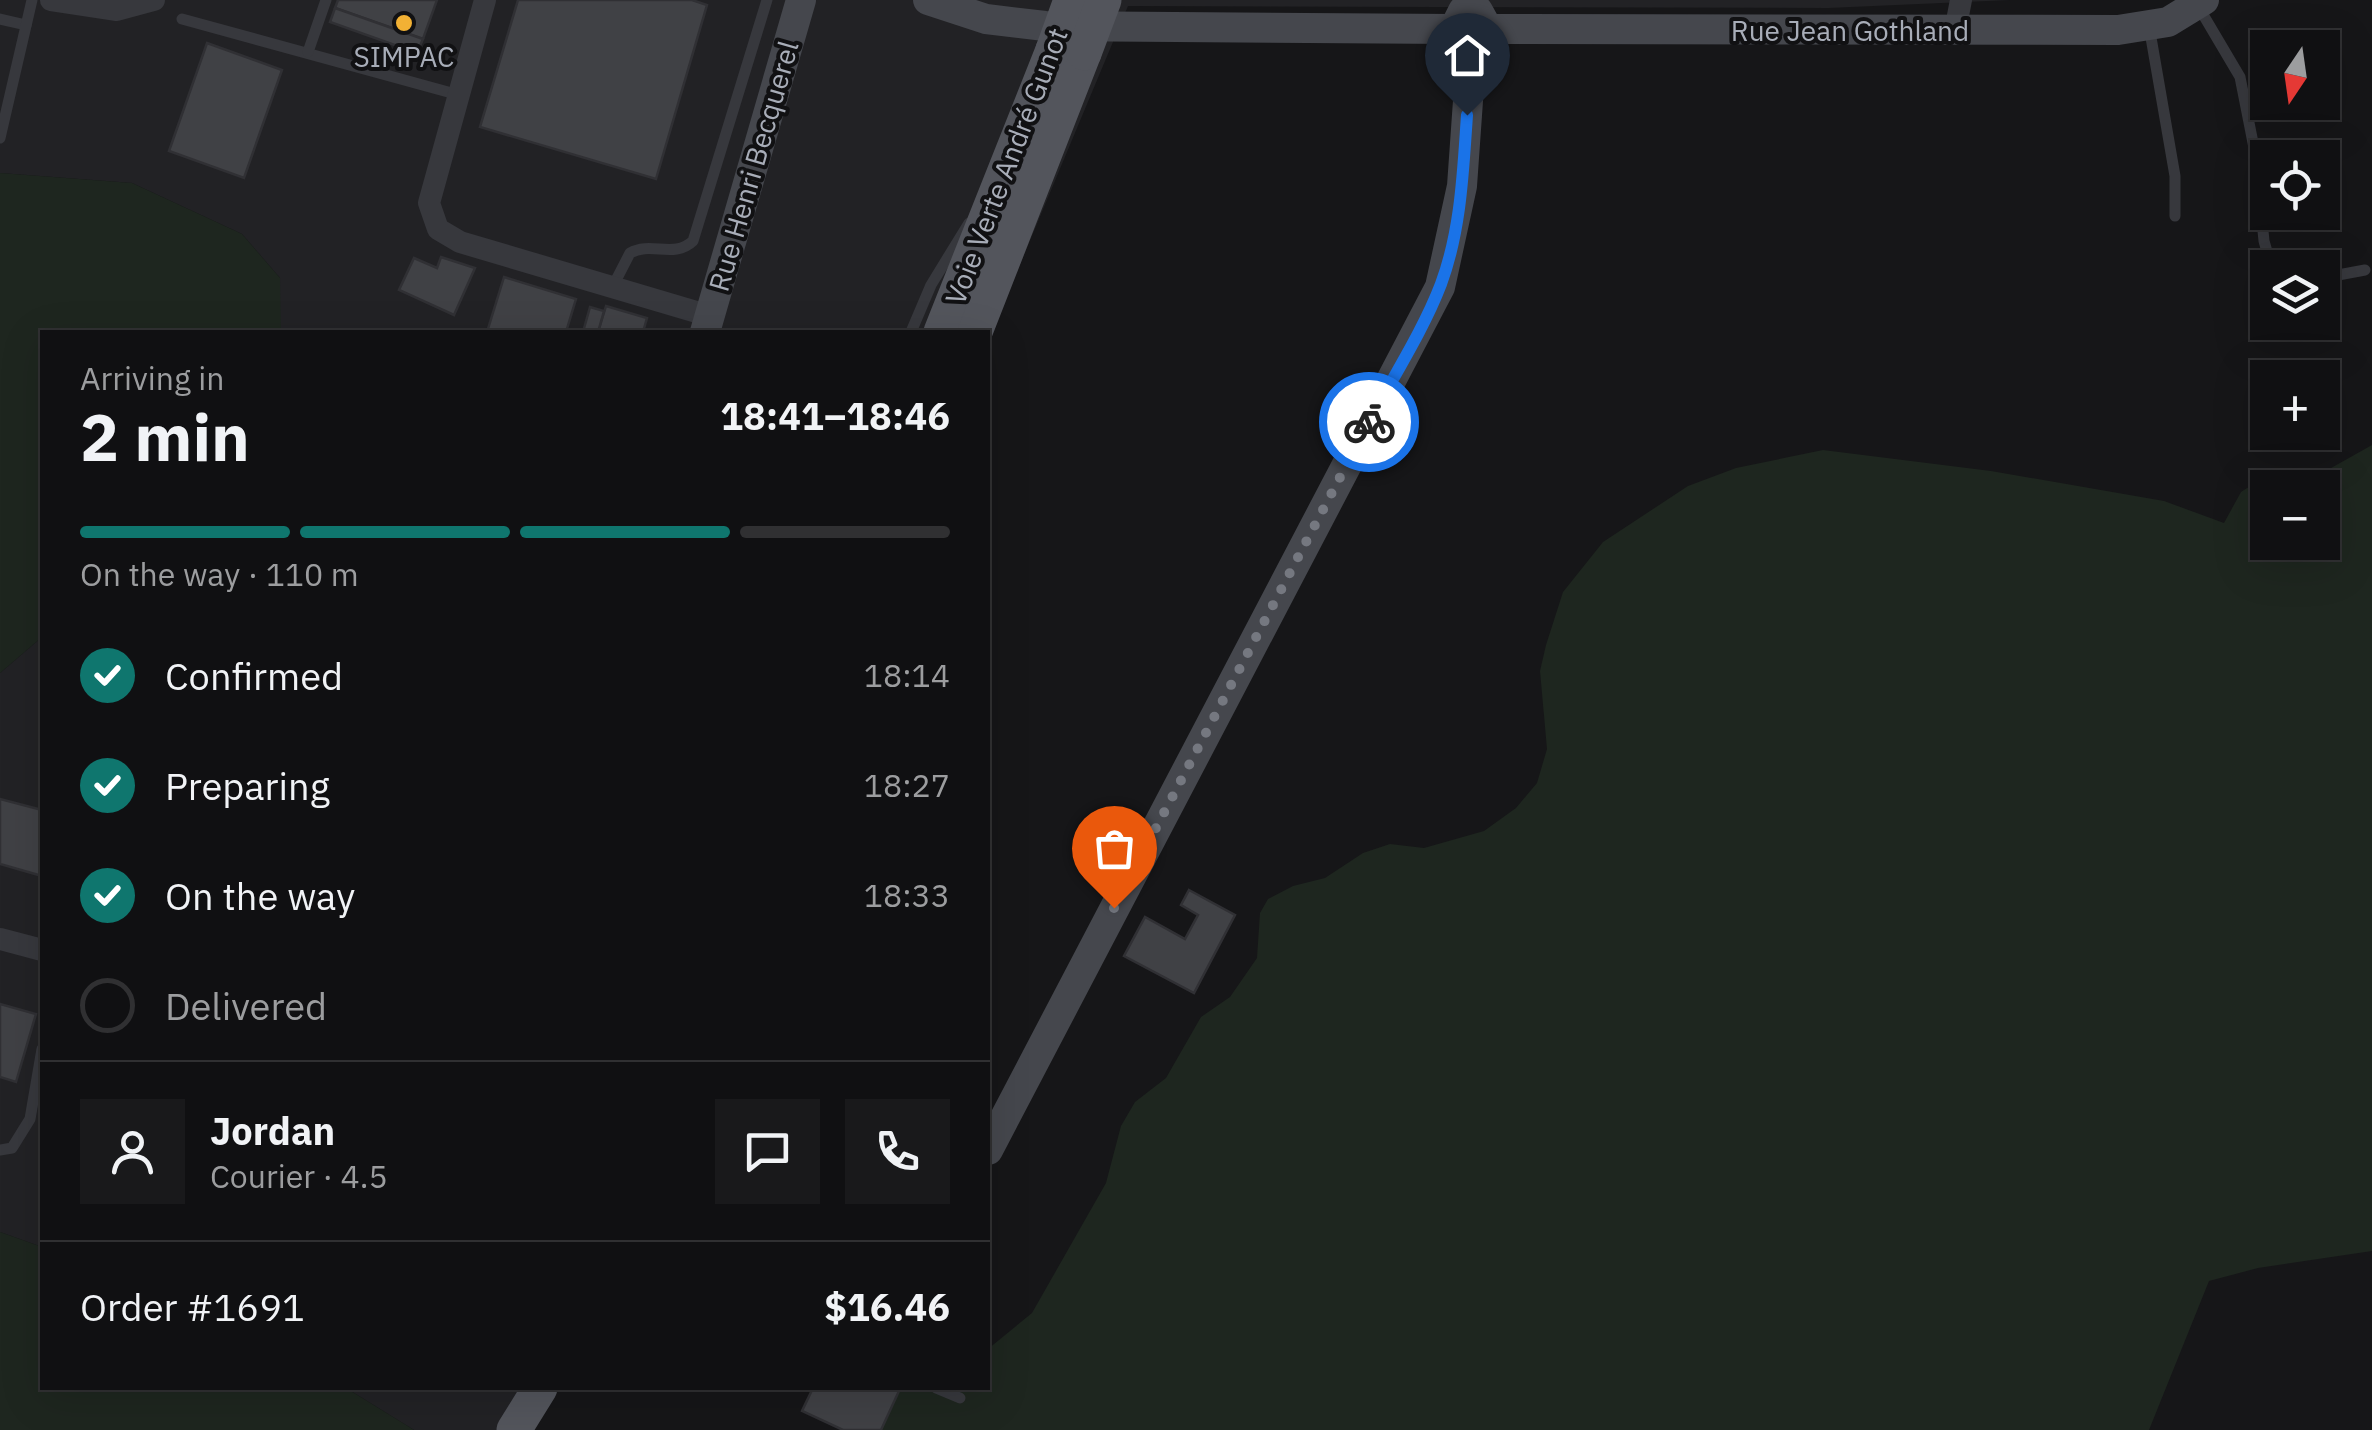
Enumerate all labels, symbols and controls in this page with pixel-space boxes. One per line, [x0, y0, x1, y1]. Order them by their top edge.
marker: SIMPAC [393, 12, 415, 34]
street label: Rue Jean Gothland [1731, 12, 1969, 49]
pin [1425, 13, 1510, 116]
street label: Voie Verte André Gunot [936, 22, 1076, 310]
icon: home [1440, 28, 1495, 83]
north arrow [2250, 30, 2340, 120]
map controls [2250, 30, 2340, 560]
street label: Rue Henri Becquerel [700, 36, 806, 296]
place label: SIMPAC [354, 38, 454, 75]
button: locate [2250, 140, 2340, 230]
button: layers [2250, 250, 2340, 340]
text: Arriving in [80, 357, 225, 399]
button: + [2250, 360, 2340, 450]
courier [1319, 372, 1419, 472]
text: 18:41–18:46 [720, 391, 950, 440]
text: 2 min [80, 394, 250, 479]
icon: bike [1342, 395, 1397, 450]
button: − [2250, 470, 2340, 560]
text: On the way · 110 m [80, 553, 359, 595]
icon: check [80, 648, 135, 703]
text: Confirmed [165, 651, 343, 700]
text: 18:14 [864, 654, 950, 696]
icon: check [80, 758, 135, 813]
text: Preparing [165, 761, 330, 810]
text: 18:27 [864, 764, 950, 806]
pin [1072, 806, 1157, 909]
icon: bag [1087, 821, 1142, 876]
icon: check [80, 868, 135, 923]
text: On the way [165, 871, 355, 920]
text: 18:33 [864, 874, 950, 916]
text: Delivered [165, 981, 327, 1030]
button: person [80, 1099, 185, 1204]
button: chat [715, 1099, 820, 1204]
button: phone [845, 1099, 950, 1204]
text: Jordan [210, 1106, 335, 1155]
text: Courier · 4.5 [210, 1155, 388, 1197]
text: Order #1691 [80, 1282, 305, 1331]
text: $16.46 [824, 1282, 950, 1331]

